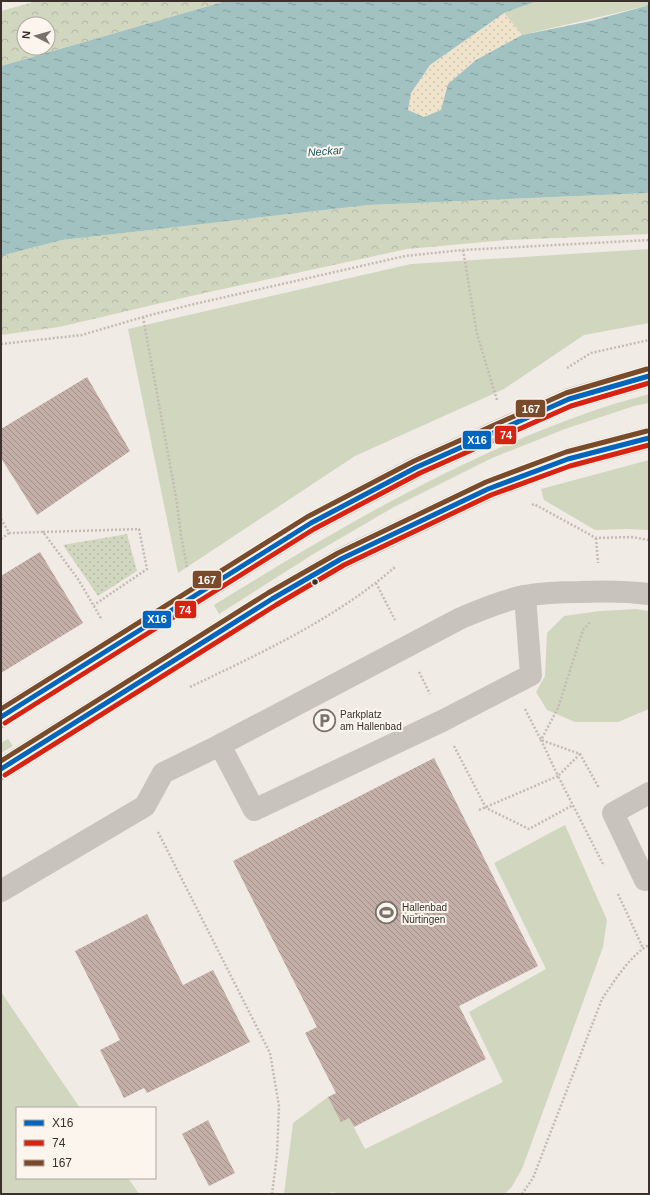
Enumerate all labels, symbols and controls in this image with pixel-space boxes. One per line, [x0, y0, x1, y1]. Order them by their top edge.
north arrow [16, 16, 56, 56]
text: N [20, 30, 32, 40]
water label: Neckar [307, 144, 344, 158]
line badge: 167 [515, 399, 546, 418]
text: 167 [522, 403, 540, 415]
line badge: 74 [494, 425, 517, 445]
text: 74 [500, 429, 513, 441]
line badge: X16 [462, 430, 492, 450]
text: X16 [467, 434, 487, 446]
line badge: 167 [192, 570, 222, 589]
text: 167 [198, 574, 216, 586]
unlabelled marker [310, 577, 320, 587]
line badge: 74 [174, 600, 197, 619]
text: 74 [179, 604, 192, 616]
line badge: X16 [142, 610, 172, 629]
text: X16 [147, 613, 167, 625]
parking icon: Parkplatz am Hallenbad [312, 707, 338, 733]
place label: Parkplatz am Hallenbad [340, 709, 402, 732]
sports icon: Hallenbad Nürtingen [373, 900, 399, 926]
place label: Hallenbad Nürtingen [402, 902, 447, 925]
legend [16, 1107, 156, 1179]
text: X16 [52, 1116, 74, 1130]
text: 74 [52, 1136, 66, 1150]
text: 167 [52, 1156, 72, 1170]

